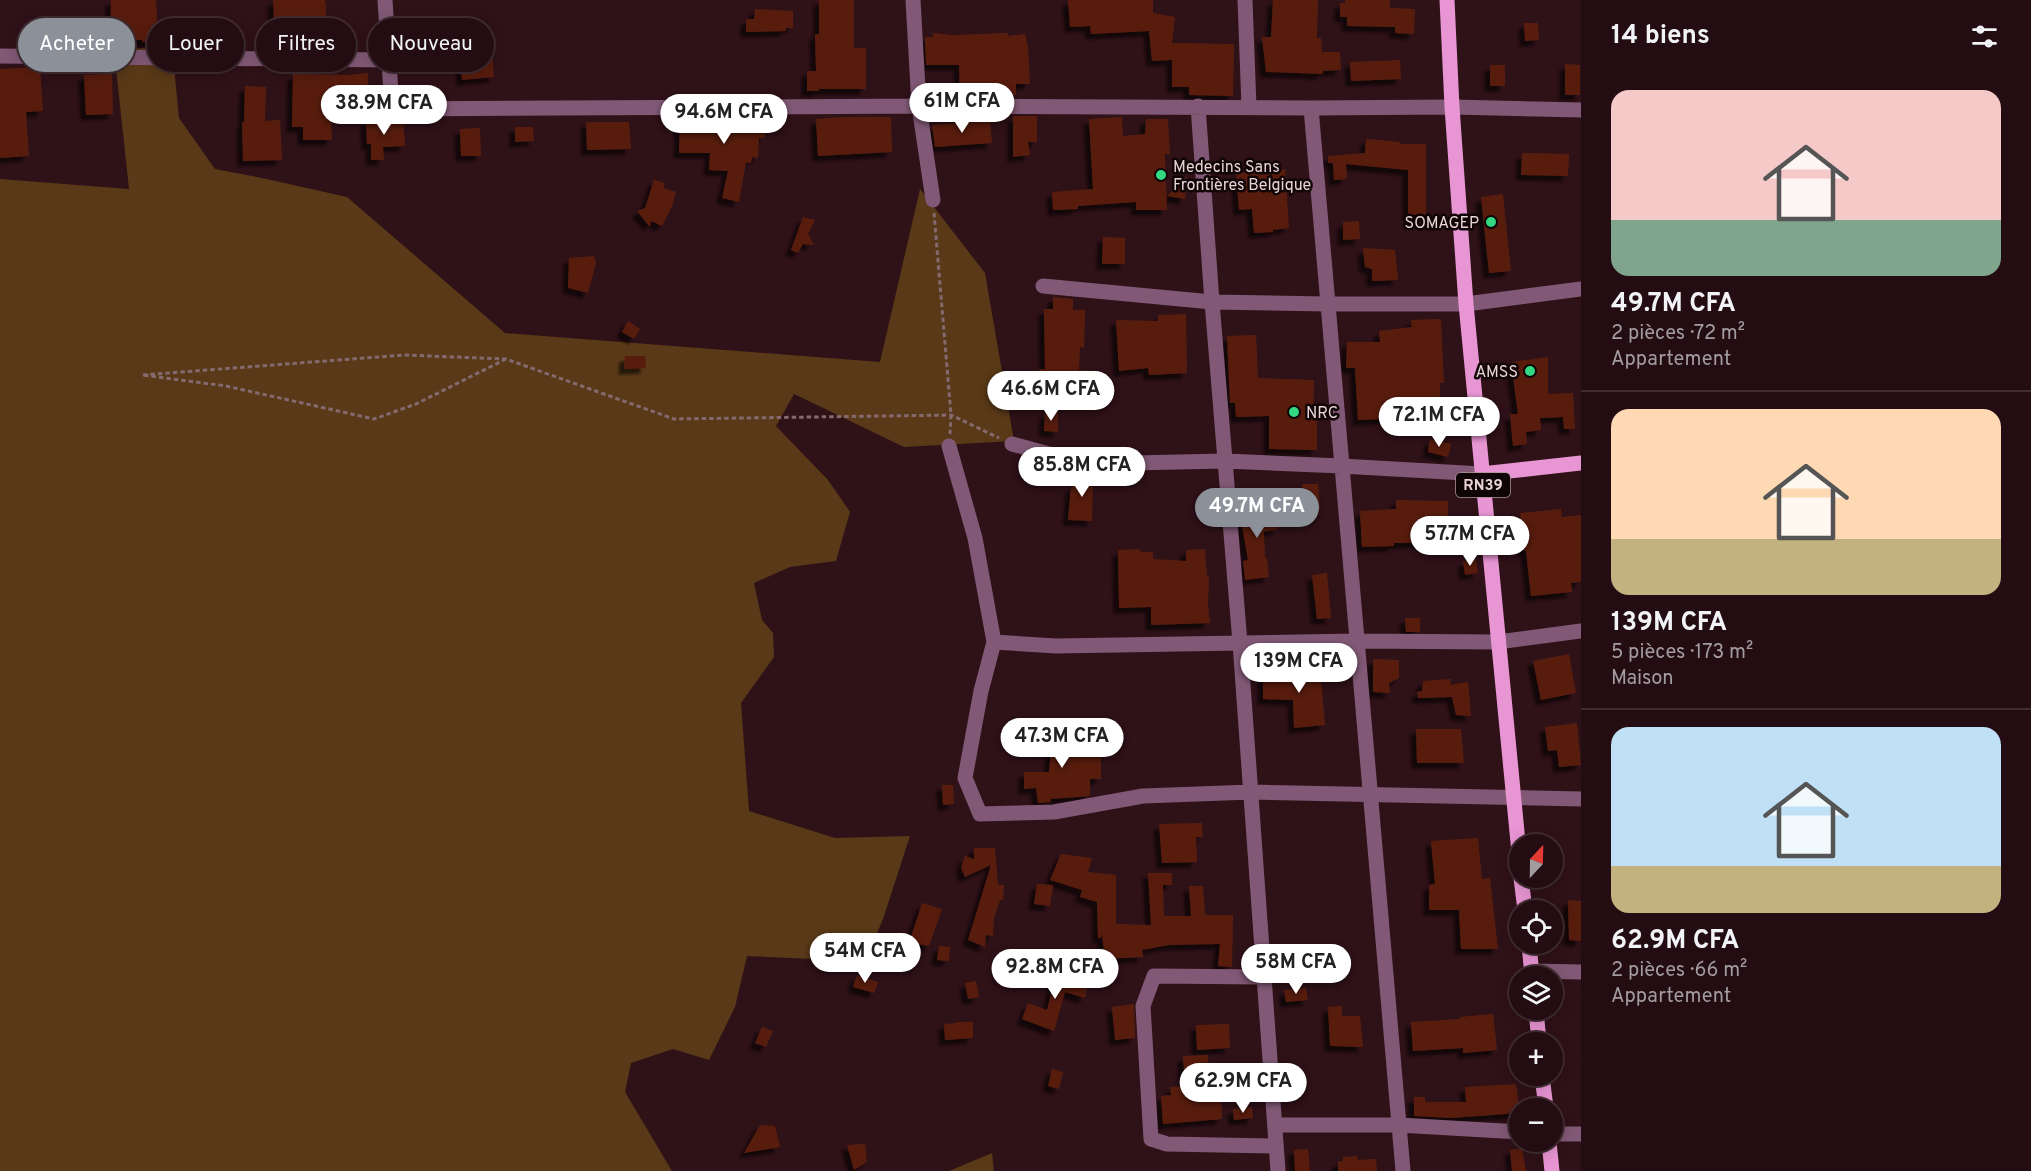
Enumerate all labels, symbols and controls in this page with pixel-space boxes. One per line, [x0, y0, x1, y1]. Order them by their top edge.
chip: Acheter [18, 18, 135, 72]
chip: Louer [147, 18, 244, 72]
chip: Filtres [256, 18, 356, 72]
chip: Nouveau [368, 18, 494, 72]
text: 14 biens [1611, 20, 1710, 53]
icon: filters [1968, 20, 2001, 53]
pin: 61M CFA [907, 83, 1017, 134]
pin: 38.9M CFA [315, 85, 453, 136]
text: 61M CFA [923, 89, 1001, 115]
text: 38.9M CFA [335, 91, 433, 117]
pin: 94.6M CFA [655, 94, 793, 145]
text: 94.6M CFA [674, 100, 774, 126]
icon: home [1752, 129, 1860, 237]
place label: Medecins Sans Frontières Belgique [1173, 158, 1311, 196]
marker: Medecins Sans Frontières Belgique [1154, 168, 1168, 182]
place label: SOMAGEP [1405, 214, 1479, 234]
marker: SOMAGEP [1484, 215, 1498, 229]
text: 49.7M CFA [1611, 288, 1736, 321]
text: 2 pièces · 72 m² [1611, 321, 1745, 347]
text: Appartement [1611, 347, 1731, 373]
place label: AMSS [1475, 363, 1518, 383]
marker: AMSS [1523, 364, 1537, 378]
pin: 46.6M CFA [982, 371, 1120, 422]
text: 46.6M CFA [1001, 377, 1101, 403]
pin: 72.1M CFA [1370, 397, 1508, 448]
text: 72.1M CFA [1393, 403, 1485, 429]
place label: NRC [1306, 404, 1338, 424]
marker: NRC [1287, 405, 1301, 419]
pin: 85.8M CFA [1013, 447, 1151, 498]
icon: home [1752, 448, 1860, 556]
text: 85.8M CFA [1032, 453, 1132, 479]
road number: RN39 [1456, 473, 1510, 497]
pin: 49.7M CFA [1188, 488, 1326, 539]
text: 49.7M CFA [1209, 494, 1305, 520]
pin: 57.7M CFA [1401, 516, 1539, 567]
text: 57.7M CFA [1424, 522, 1516, 548]
text: 139M CFA [1611, 607, 1727, 640]
text: 5 pièces · 173 m² [1611, 640, 1753, 666]
pin: 139M CFA [1237, 643, 1361, 694]
text: 139M CFA [1254, 649, 1344, 675]
text: Maison [1611, 666, 1674, 692]
pin: 47.3M CFA [993, 718, 1131, 769]
text: 47.3M CFA [1015, 724, 1109, 750]
icon: home [1752, 766, 1860, 874]
north arrow [1509, 834, 1563, 888]
map controls [1509, 834, 1563, 1152]
button: locate [1509, 900, 1563, 954]
text: 62.9M CFA [1611, 925, 1739, 958]
pin: 54M CFA [810, 933, 920, 984]
text: 54M CFA [824, 939, 906, 965]
pin: 58M CFA [1241, 944, 1351, 995]
pin: 92.8M CFA [986, 949, 1124, 1000]
text: 58M CFA [1255, 950, 1337, 976]
text: 92.8M CFA [1006, 955, 1104, 981]
text: 2 pièces · 66 m² [1611, 958, 1747, 984]
button: layers [1509, 966, 1563, 1020]
text: Appartement [1611, 984, 1731, 1010]
button: + [1509, 1032, 1563, 1086]
pin: 62.9M CFA [1174, 1063, 1312, 1114]
text: 62.9M CFA [1194, 1069, 1292, 1095]
button: − [1509, 1098, 1563, 1152]

